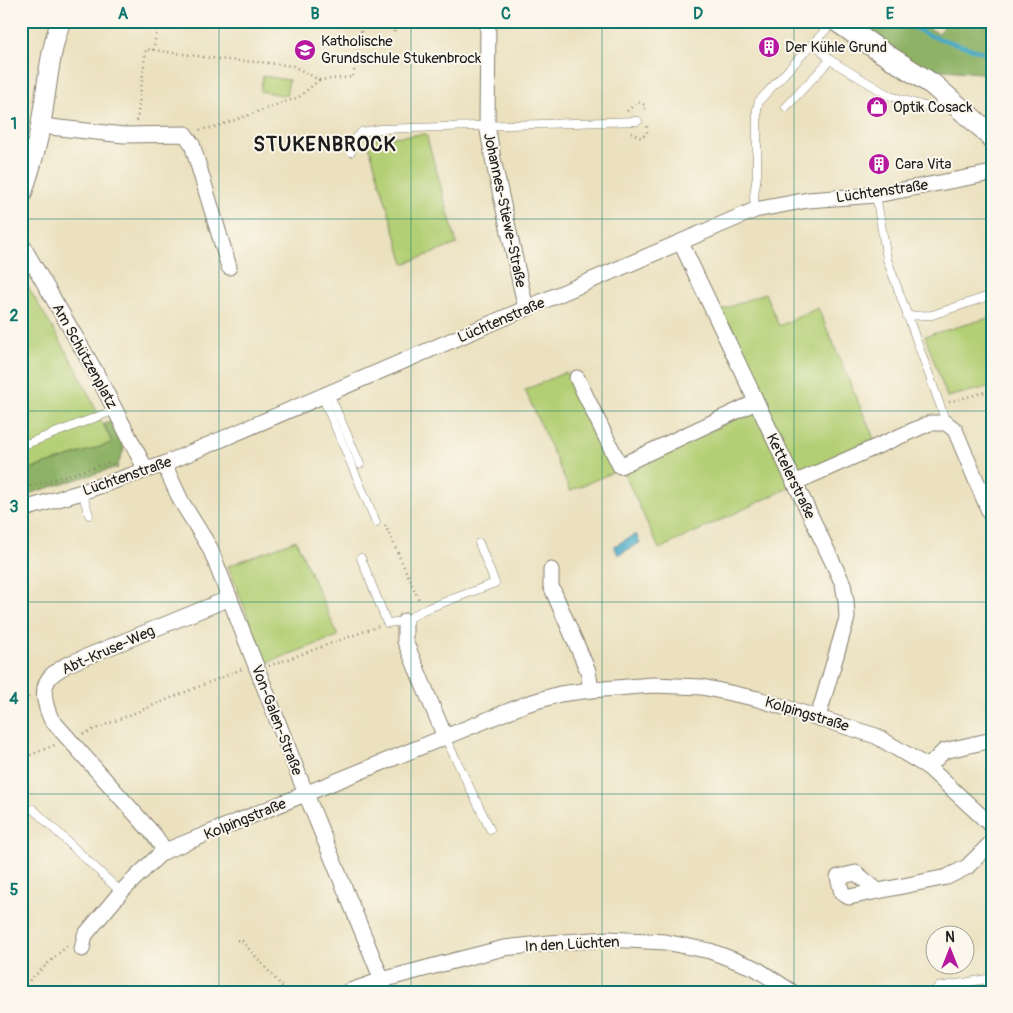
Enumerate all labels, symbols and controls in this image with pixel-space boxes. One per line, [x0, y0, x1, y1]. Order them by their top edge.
text: A [118, 4, 129, 24]
text: B [310, 4, 320, 24]
text: C [501, 4, 511, 24]
text: D [693, 4, 703, 24]
text: E [886, 4, 895, 24]
place label: Katholische Grundschule Stukenbrock [321, 32, 482, 68]
building icon: Der Kühle Grund [757, 35, 781, 59]
school or university icon: Katholische Grundschule Stukenbrock [293, 38, 317, 62]
place label: Der Kühle Grund [785, 38, 887, 57]
shop icon: Optik Cosack [865, 95, 889, 119]
place label: Optik Cosack [893, 98, 973, 117]
text: 1 [11, 114, 17, 134]
street label: Johannes-Stiewe-Straße [479, 131, 530, 290]
district label: STUKENBROCK [253, 132, 397, 157]
building icon: Cara Vita [867, 152, 891, 176]
place label: Cara Vita [895, 155, 952, 174]
street label: Lüchtenstraße [835, 176, 930, 207]
street label: Lüchtenstraße [455, 293, 548, 347]
street label: Am Schützenplatz [48, 300, 121, 412]
text: 2 [10, 306, 19, 326]
street label: Kettelerstraße [762, 430, 820, 523]
street label: Lüchtenstraße [80, 452, 175, 501]
text: 3 [10, 497, 19, 517]
street label: Abt-Kruse-Weg [59, 621, 158, 679]
street label: Von-Galen-Straße [247, 662, 307, 779]
text: 4 [9, 689, 19, 709]
street label: Kolpingstraße [762, 693, 852, 736]
street label: Kolpingstraße [201, 794, 290, 845]
text: 5 [10, 880, 19, 900]
north arrow [926, 926, 976, 976]
text: N [945, 929, 955, 946]
street label: In den Lüchten [524, 933, 620, 956]

